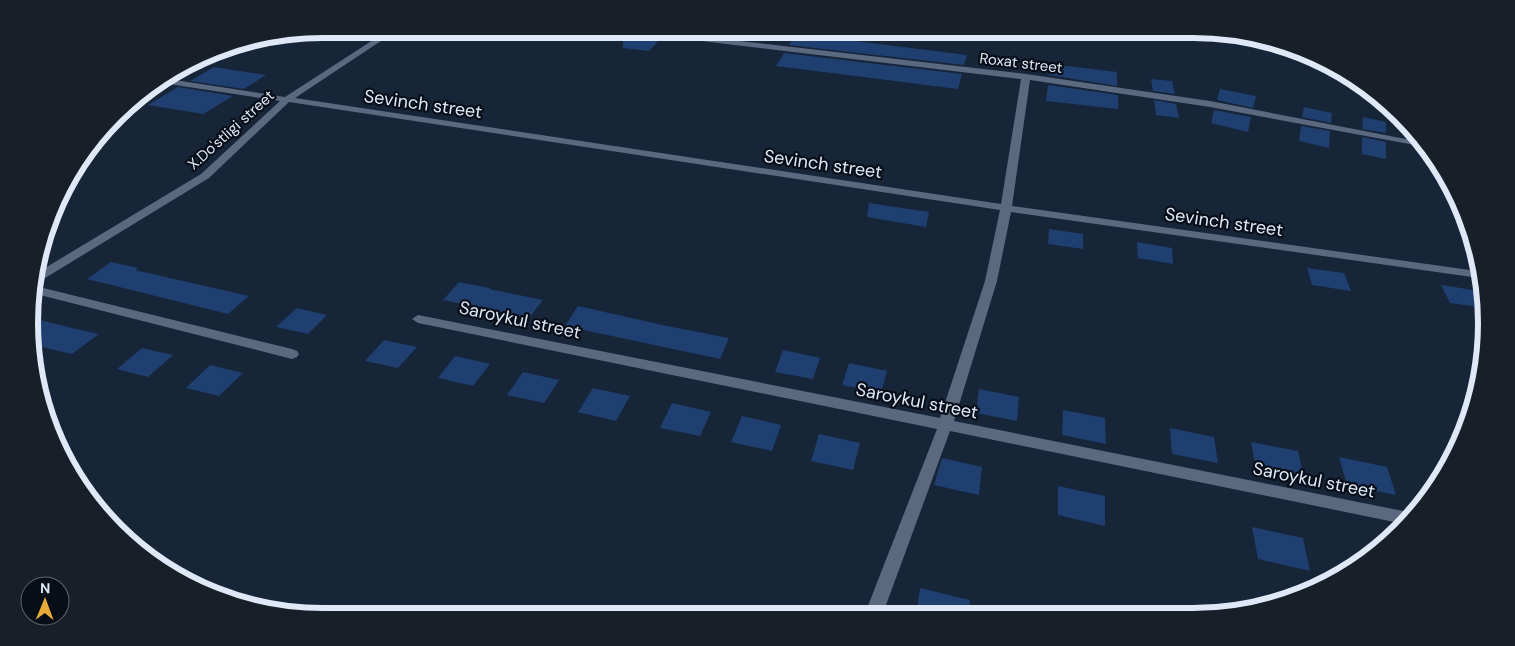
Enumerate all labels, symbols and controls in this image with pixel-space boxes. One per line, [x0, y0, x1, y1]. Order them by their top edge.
street label: Roxat street [978, 48, 1064, 78]
street label: Sevinch street [362, 84, 484, 124]
street label: X.Do'stligi street [183, 86, 279, 174]
street label: Sevinch street [762, 144, 884, 184]
street label: Sevinch street [1163, 202, 1285, 242]
street label: Saroykul street [457, 295, 583, 345]
street label: Saroykul street [854, 377, 980, 425]
street label: Saroykul street [1251, 456, 1377, 504]
north arrow [20, 576, 70, 626]
text: N [40, 579, 50, 597]

